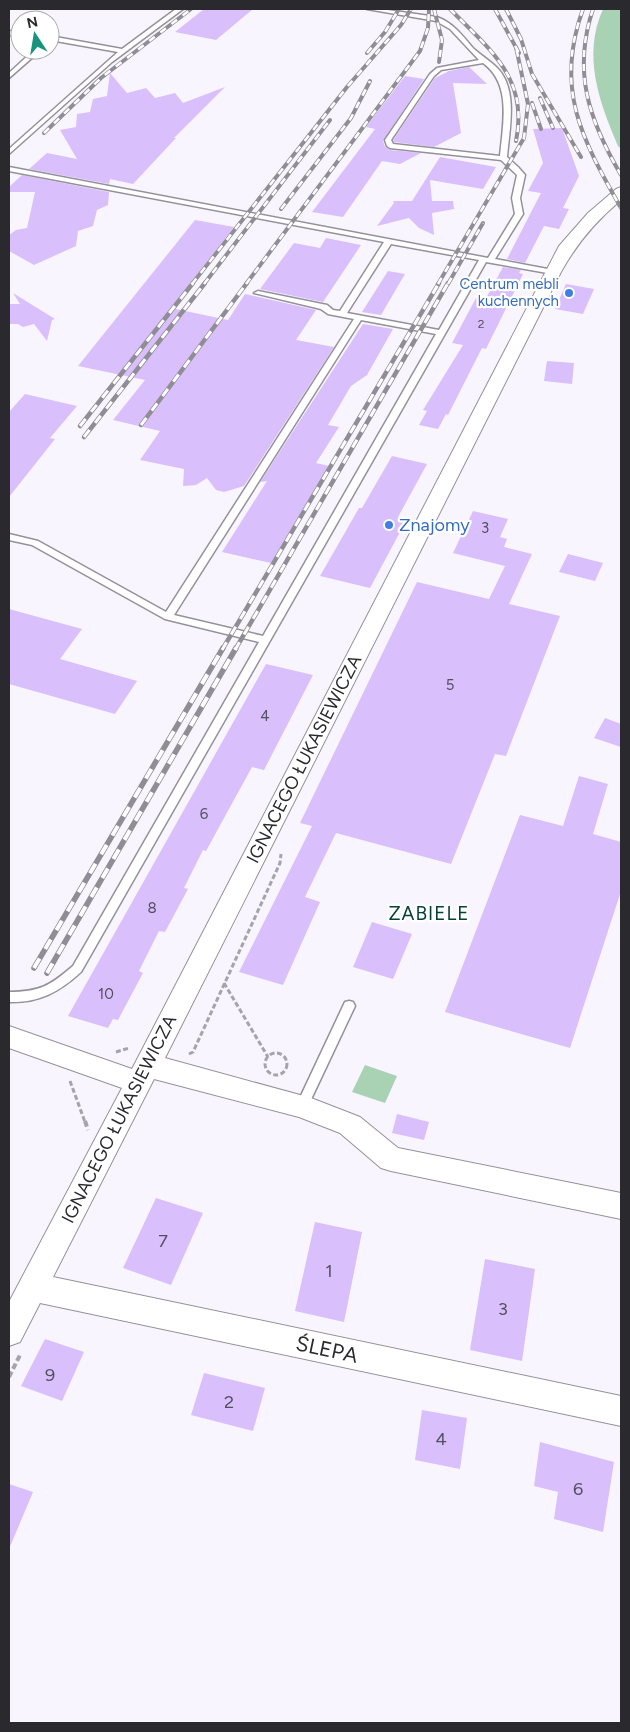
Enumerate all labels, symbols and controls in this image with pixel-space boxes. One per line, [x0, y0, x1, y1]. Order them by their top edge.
north arrow [10, 10, 60, 60]
text: N [25, 13, 39, 32]
place label: Centrum mebli kuchennych [460, 275, 559, 310]
marker: Centrum mebli kuchennych [563, 287, 575, 299]
house number: 2 [478, 317, 484, 331]
place label: Znajomy [399, 514, 470, 536]
marker: Znajomy [383, 519, 395, 531]
house number: 3 [481, 519, 489, 537]
street label: IGNACEGO ŁUKASIEWICZA [242, 651, 366, 867]
house number: 5 [446, 676, 454, 694]
house number: 4 [260, 707, 270, 725]
house number: 6 [200, 805, 209, 823]
house number: 8 [147, 899, 157, 917]
district label: ZABIELE [388, 902, 470, 925]
house number: 10 [98, 985, 114, 1003]
street label: IGNACEGO ŁUKASIEWICZA [57, 1011, 181, 1227]
house number: 7 [158, 1230, 168, 1252]
house number: 1 [325, 1260, 333, 1282]
house number: 3 [498, 1298, 508, 1320]
street label: ŚLEPA [294, 1330, 360, 1368]
house number: 9 [45, 1364, 55, 1386]
house number: 2 [224, 1391, 234, 1413]
house number: 4 [435, 1428, 447, 1450]
house number: 6 [573, 1478, 583, 1500]

